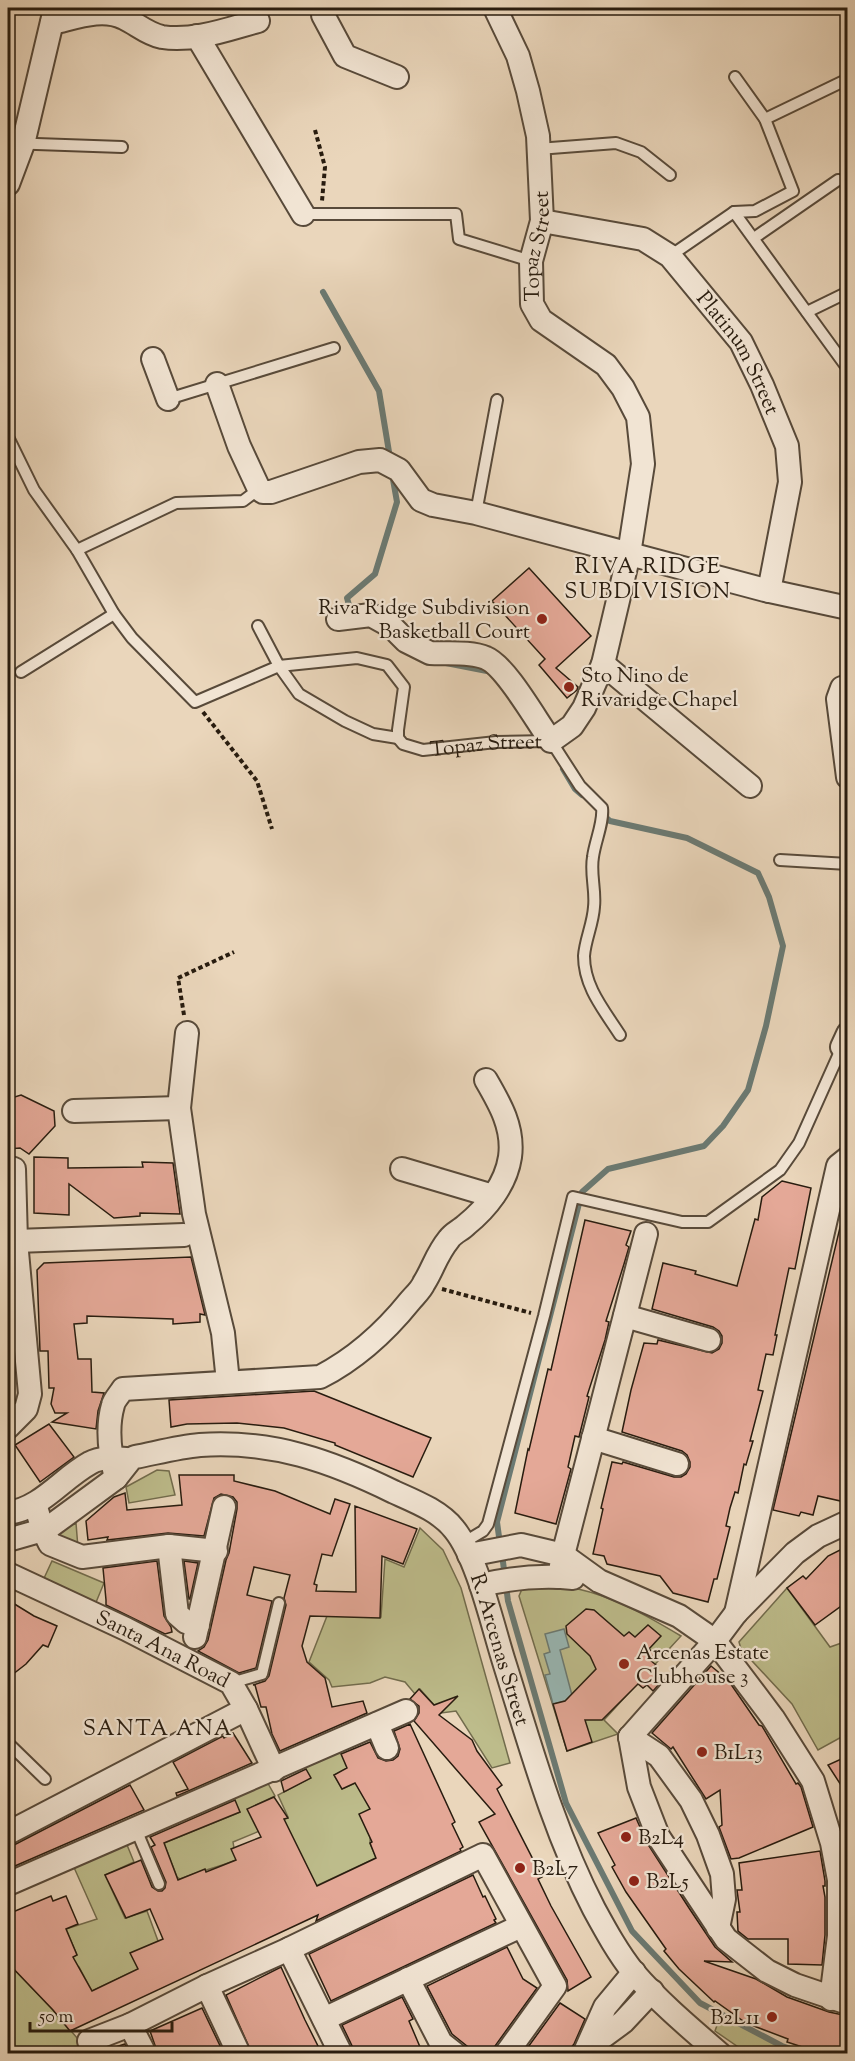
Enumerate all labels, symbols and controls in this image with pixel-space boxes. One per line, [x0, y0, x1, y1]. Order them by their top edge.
street label: Topaz Street [517, 190, 559, 302]
street label: Platinum Street [688, 286, 786, 420]
district label: RIVA RIDGE SUBDIVISION [564, 552, 732, 609]
place label: Riva Ridge Subdivision Basketball Court [318, 594, 530, 648]
marker: Riva Ridge Subdivision Basketball Court [535, 612, 549, 626]
place label: Sto Nino de Rivaridge Chapel [581, 662, 738, 716]
marker: Sto Nino de Rivaridge Chapel [562, 680, 576, 694]
street label: Topaz Street [429, 728, 542, 766]
street label: R. Arcenas Street [461, 1570, 536, 1730]
street label: Santa Ana Road [90, 1604, 234, 1697]
place label: Arcenas Estate Clubhouse 3 [636, 1639, 769, 1693]
marker: Arcenas Estate Clubhouse 3 [617, 1657, 631, 1671]
district label: SANTA ANA [83, 1714, 233, 1746]
place label: B1L13 [714, 1739, 763, 1769]
marker: B1L13 [695, 1745, 709, 1759]
place label: B2L4 [638, 1824, 684, 1854]
marker: B2L4 [619, 1830, 633, 1844]
place label: B2L7 [532, 1855, 579, 1885]
marker: B2L7 [513, 1861, 527, 1875]
place label: B2L5 [646, 1868, 689, 1898]
marker: B2L5 [627, 1874, 641, 1888]
scale bar [30, 1995, 172, 2033]
place label: B2L11 [710, 2004, 760, 2034]
text: 50 m [38, 2005, 74, 2031]
marker: B2L11 [765, 2010, 779, 2024]

